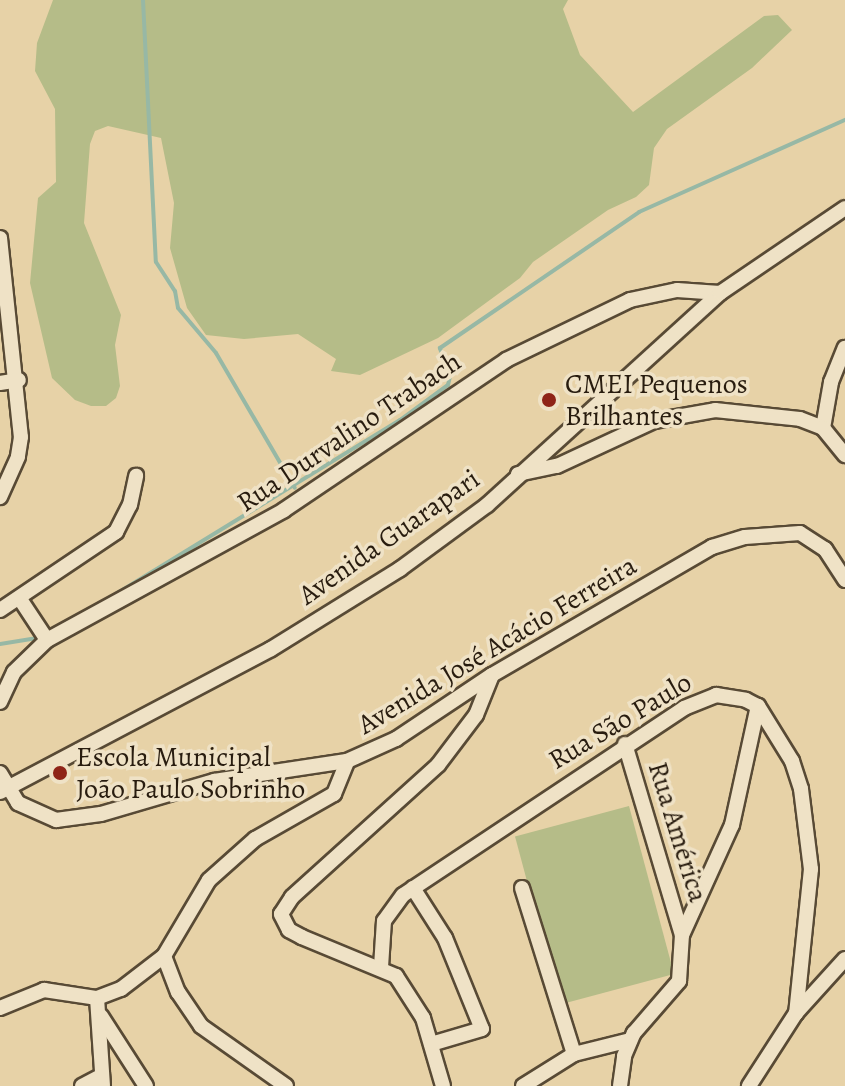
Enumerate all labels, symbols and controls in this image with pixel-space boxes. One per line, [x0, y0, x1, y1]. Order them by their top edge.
street label: Rua Durvalino Trabach [231, 345, 467, 519]
place label: CMEI Pequenos Brilhantes [565, 367, 748, 433]
marker: CMEI Pequenos Brilhantes [540, 391, 558, 409]
street label: Avenida Guarapari [292, 462, 486, 612]
street label: Avenida José Acácio Ferreira [352, 548, 642, 742]
street label: Rua São Paulo [542, 665, 698, 777]
place label: Escola Municipal João Paulo Sobrinho [76, 740, 305, 806]
street label: Rua América [641, 758, 715, 906]
marker: Escola Municipal João Paulo Sobrinho [51, 764, 69, 782]

